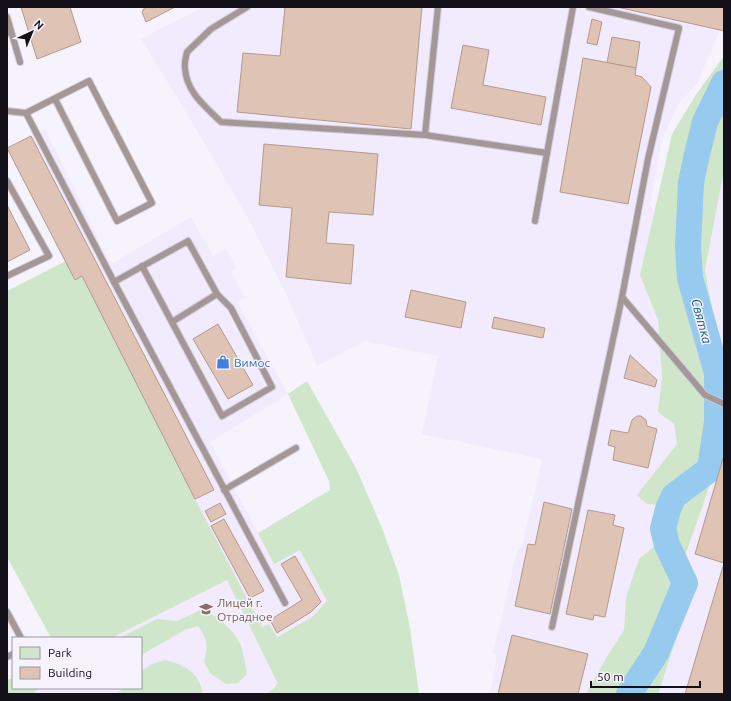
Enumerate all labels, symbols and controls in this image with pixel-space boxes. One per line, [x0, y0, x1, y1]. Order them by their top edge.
north arrow [12, 12, 52, 52]
text: N [32, 18, 46, 32]
water label: Святка [689, 297, 715, 345]
shop icon: Вимос [215, 354, 231, 370]
place label: Вимос [234, 356, 270, 369]
place label: Лицей г. Отрадное [217, 596, 273, 623]
school or university icon: Лицей г. Отрадное [198, 601, 214, 617]
legend [12, 637, 142, 689]
text: Park [48, 646, 72, 659]
scale bar [591, 663, 700, 689]
text: Building [48, 666, 92, 679]
text: 50 m [597, 670, 624, 683]

